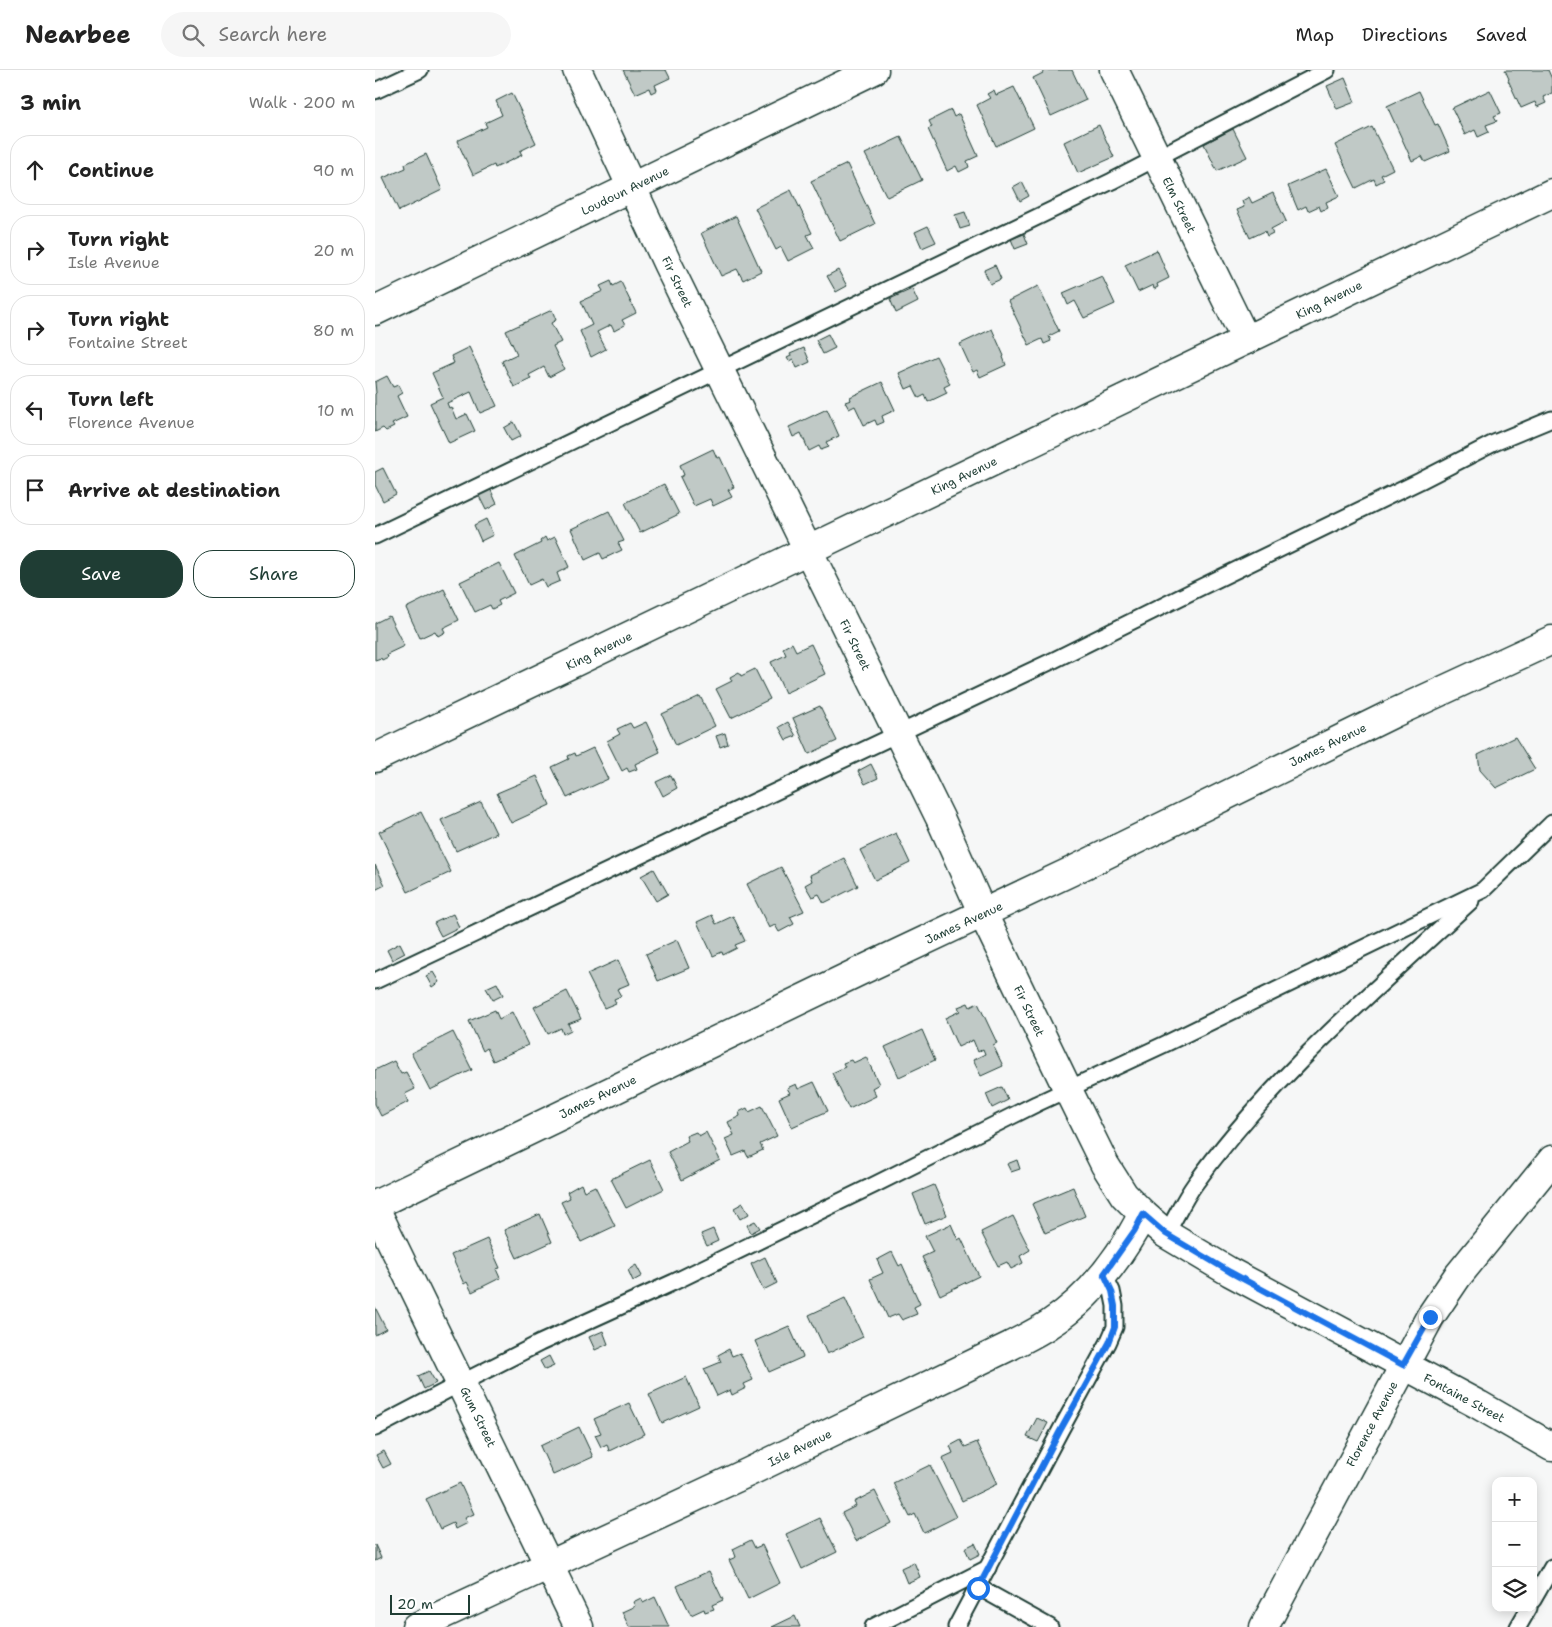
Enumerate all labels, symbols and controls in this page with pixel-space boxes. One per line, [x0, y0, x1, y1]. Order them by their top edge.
search box [161, 12, 511, 57]
text: Nearbee [25, 19, 131, 51]
icon: search [179, 21, 207, 49]
text: Search here [219, 22, 327, 47]
text: Map [1296, 23, 1334, 47]
text: Directions [1362, 23, 1448, 47]
text: Saved [1476, 23, 1527, 47]
text: 3 min [20, 89, 81, 117]
text: Walk · 200 m [249, 92, 355, 113]
icon: ahead [21, 156, 49, 184]
text: Continue [68, 158, 154, 183]
text: 90 m [313, 160, 354, 181]
street label: Loudoun Avenue [578, 163, 672, 219]
street label: Elm Street [1159, 174, 1199, 236]
text: Turn right [68, 227, 169, 252]
icon: right [21, 236, 49, 264]
text: 20 m [313, 240, 354, 261]
text: Isle Avenue [68, 252, 160, 273]
street label: Fir Street [658, 254, 696, 310]
street label: King Avenue [1293, 277, 1365, 323]
text: Turn right [68, 307, 169, 332]
icon: right [21, 316, 49, 344]
text: 80 m [313, 320, 354, 341]
text: Fontaine Street [68, 332, 188, 353]
text: Turn left [68, 387, 154, 412]
icon: left [21, 396, 49, 424]
text: 10 m [317, 400, 354, 421]
text: Florence Avenue [68, 412, 195, 433]
street label: King Avenue [928, 453, 1000, 499]
icon: arrive [21, 476, 49, 504]
text: Arrive at destination [68, 478, 280, 503]
button: Save [20, 550, 183, 598]
button: Share [193, 550, 355, 598]
street label: Fir Street [836, 617, 874, 673]
street label: King Avenue [563, 628, 635, 674]
street label: James Avenue [1287, 719, 1369, 771]
street label: James Avenue [923, 898, 1006, 948]
street label: Fir Street [1010, 983, 1048, 1039]
street label: James Avenue [557, 1071, 639, 1123]
route end [1419, 1306, 1442, 1329]
street label: Fontaine Street [1421, 1370, 1507, 1426]
street label: Florence Avenue [1343, 1378, 1401, 1470]
street label: Gum Street [456, 1384, 500, 1450]
street label: Isle Avenue [766, 1426, 835, 1470]
map controls [1492, 1477, 1537, 1612]
button: + [1492, 1477, 1537, 1522]
button: − [1492, 1522, 1537, 1567]
button: layers [1492, 1567, 1537, 1612]
route start [967, 1577, 990, 1600]
scale bar [390, 1592, 470, 1615]
text: 20 m [397, 1595, 433, 1613]

